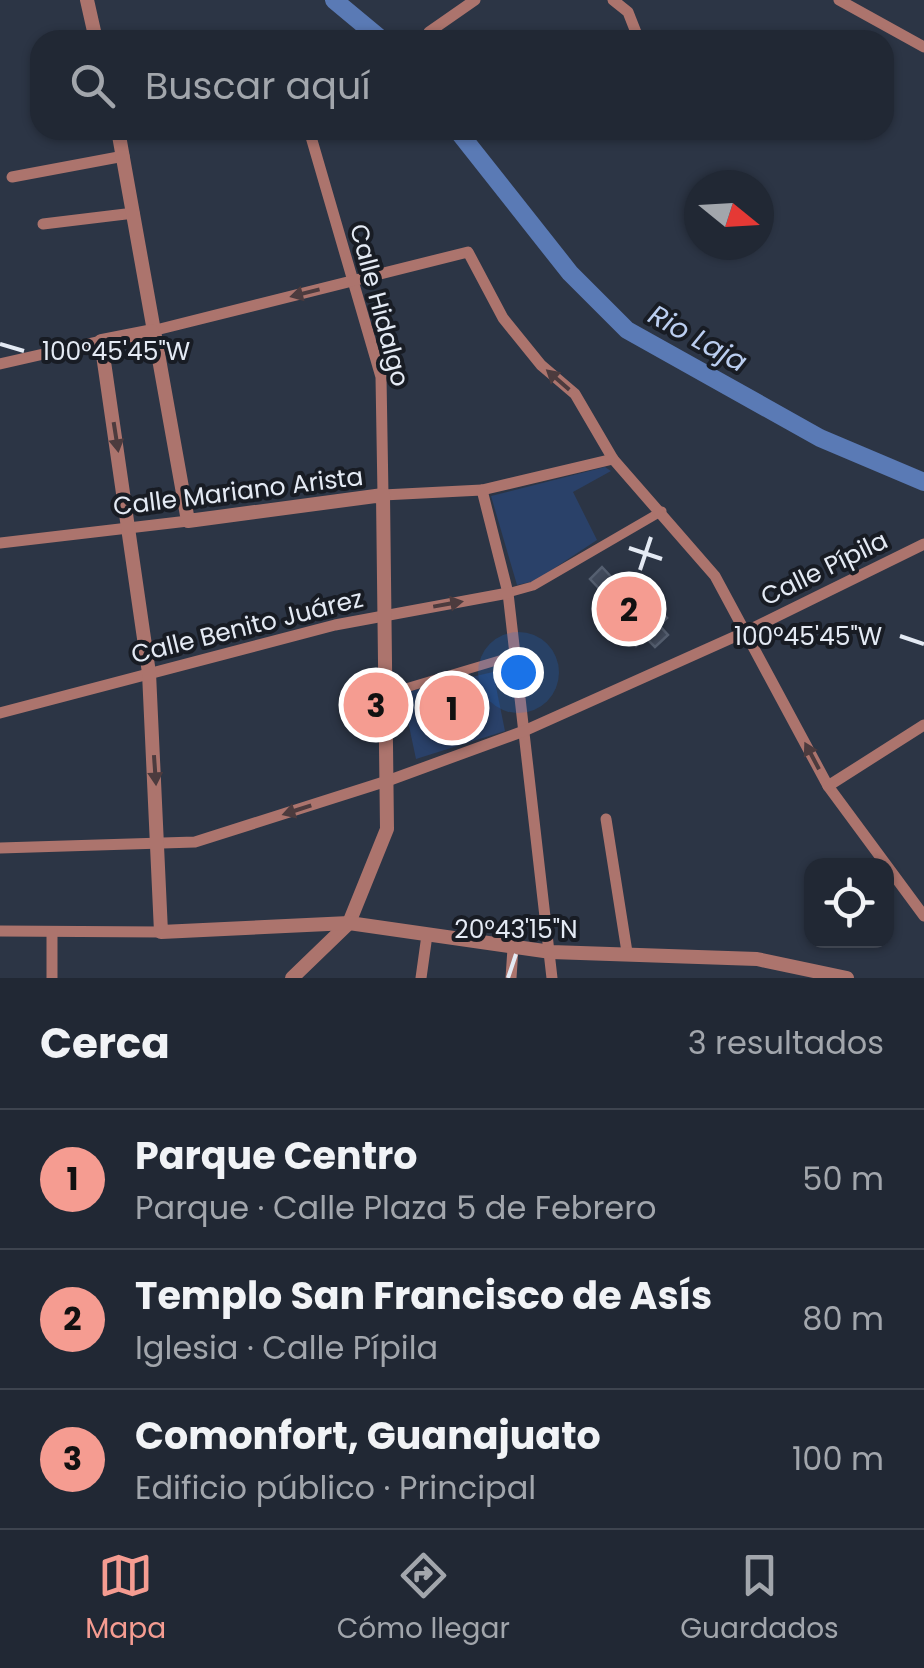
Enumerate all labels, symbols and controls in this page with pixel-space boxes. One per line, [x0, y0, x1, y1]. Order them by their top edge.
search box [30, 30, 894, 140]
icon: search [65, 58, 120, 113]
text: Buscar aquí [145, 59, 371, 112]
north arrow [684, 170, 774, 260]
street label: Calle Hidalgo [341, 220, 418, 390]
one-way arrow [289, 285, 320, 301]
water label: Rio Laja [641, 295, 754, 381]
text: 100°45'45"W [42, 334, 190, 369]
one-way arrow [546, 369, 571, 391]
one-way arrow [108, 422, 124, 454]
street label: Calle Mariano Arista [111, 459, 365, 524]
street label: Calle Pípila [755, 523, 894, 614]
pin: 2 [596, 572, 662, 646]
street label: Calle Benito Juárez [128, 581, 367, 672]
one-way arrow [433, 596, 465, 611]
text: 100°45'45"W [734, 619, 882, 654]
your location [493, 647, 544, 698]
pin: 3 [344, 668, 408, 742]
pin: 1 [420, 670, 484, 746]
one-way arrow [804, 742, 821, 771]
one-way arrow [147, 755, 163, 787]
one-way arrow [282, 803, 312, 818]
map controls [804, 858, 894, 948]
button: locate [804, 858, 894, 948]
text: 20°43'15"N [454, 912, 578, 947]
text: Cerca [40, 1014, 170, 1073]
text: 3 resultados [688, 1020, 884, 1065]
text: Parque Centro [135, 1129, 418, 1182]
text: 1 [66, 1156, 79, 1201]
text: 50 m [802, 1156, 884, 1201]
text: Parque · Calle Plaza 5 de Febrero [135, 1185, 657, 1230]
text: Templo San Francisco de Asís [135, 1269, 712, 1322]
text: 2 [63, 1296, 82, 1341]
text: 80 m [802, 1296, 884, 1341]
text: Iglesia · Calle Pípila [135, 1325, 438, 1370]
text: Comonfort, Guanajuato [135, 1409, 601, 1462]
text: 3 [63, 1436, 82, 1481]
text: 100 m [792, 1436, 884, 1481]
text: Edificio público · Principal [135, 1465, 536, 1510]
tab: Mapa [85, 1548, 166, 1650]
tab: Cómo llegar [337, 1548, 510, 1650]
tab: Guardados [680, 1548, 839, 1650]

